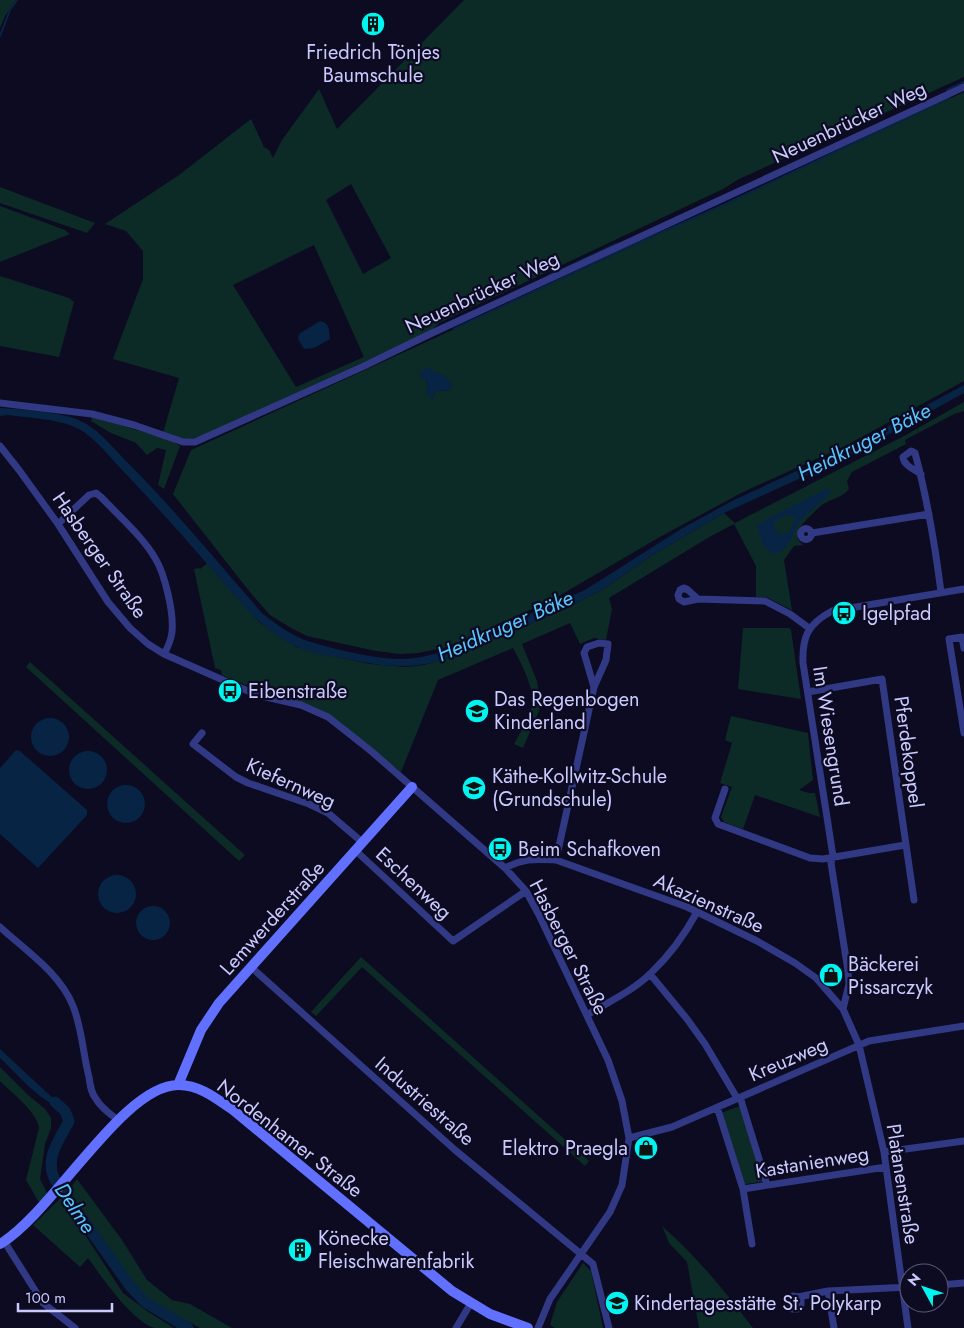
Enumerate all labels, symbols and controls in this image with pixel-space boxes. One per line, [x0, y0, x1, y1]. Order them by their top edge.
building icon: Friedrich Tönjes Baumschule [360, 11, 386, 37]
place label: Friedrich Tönjes Baumschule [306, 38, 440, 90]
street label: Neuenbrücker Weg [767, 74, 931, 171]
street label: Neuenbrücker Weg [400, 244, 564, 341]
water label: Heidkruger Bäke [792, 395, 936, 489]
street label: Hasberger Straße [45, 486, 154, 624]
water label: Heidkruger Bäke [432, 582, 578, 669]
place label: Igelpfad [862, 599, 931, 628]
bus stop icon: Igelpfad [831, 600, 857, 626]
street label: Im Wiesengrund [805, 664, 856, 808]
place label: Eibenstraße [248, 677, 347, 706]
bus stop icon: Eibenstraße [217, 678, 243, 704]
place label: Das Regenbogen Kinderland [494, 685, 640, 737]
street label: Pferdekoppel [886, 694, 931, 810]
school or university icon: Das Regenbogen Kinderland [464, 698, 490, 724]
street label: Kiefernweg [241, 751, 340, 816]
place label: Käthe-Kollwitz-Schule (Grundschule) [492, 762, 667, 814]
school or university icon: Käthe-Kollwitz-Schule (Grundschule) [461, 775, 487, 801]
place label: Beim Schafkoven [518, 835, 661, 864]
bus stop icon: Beim Schafkoven [487, 836, 513, 862]
street label: Eschenweg [369, 840, 458, 926]
street label: Lemwerderstraße [213, 855, 332, 982]
street label: Akazienstraße [649, 866, 768, 941]
street label: Hasberger Straße [522, 874, 615, 1020]
place label: Bäckerei Pissarczyk [848, 950, 933, 1002]
shop icon: Bäckerei Pissarczyk [818, 962, 844, 988]
street label: Kreuzweg [744, 1030, 832, 1089]
street label: Industriestraße [369, 1050, 481, 1153]
street label: Nordenhamer Straße [211, 1072, 369, 1205]
street label: Platanenstraße [879, 1122, 926, 1247]
place label: Elektro Praegla [502, 1134, 628, 1163]
shop icon: Elektro Praegla [633, 1135, 659, 1161]
street label: Kastanienweg [753, 1139, 871, 1186]
water label: Delme [47, 1177, 103, 1240]
place label: Könecke Fleischwarenfabrik [318, 1224, 474, 1276]
building icon: Könecke Fleischwarenfabrik [287, 1237, 313, 1263]
north arrow [899, 1263, 949, 1313]
text: N [903, 1269, 925, 1290]
scale bar [18, 1280, 111, 1312]
text: 100 m [25, 1287, 66, 1309]
place label: Kindertagesstätte St. Polykarp [634, 1289, 881, 1318]
school or university icon: Kindertagesstätte St. Polykarp [604, 1290, 630, 1316]

